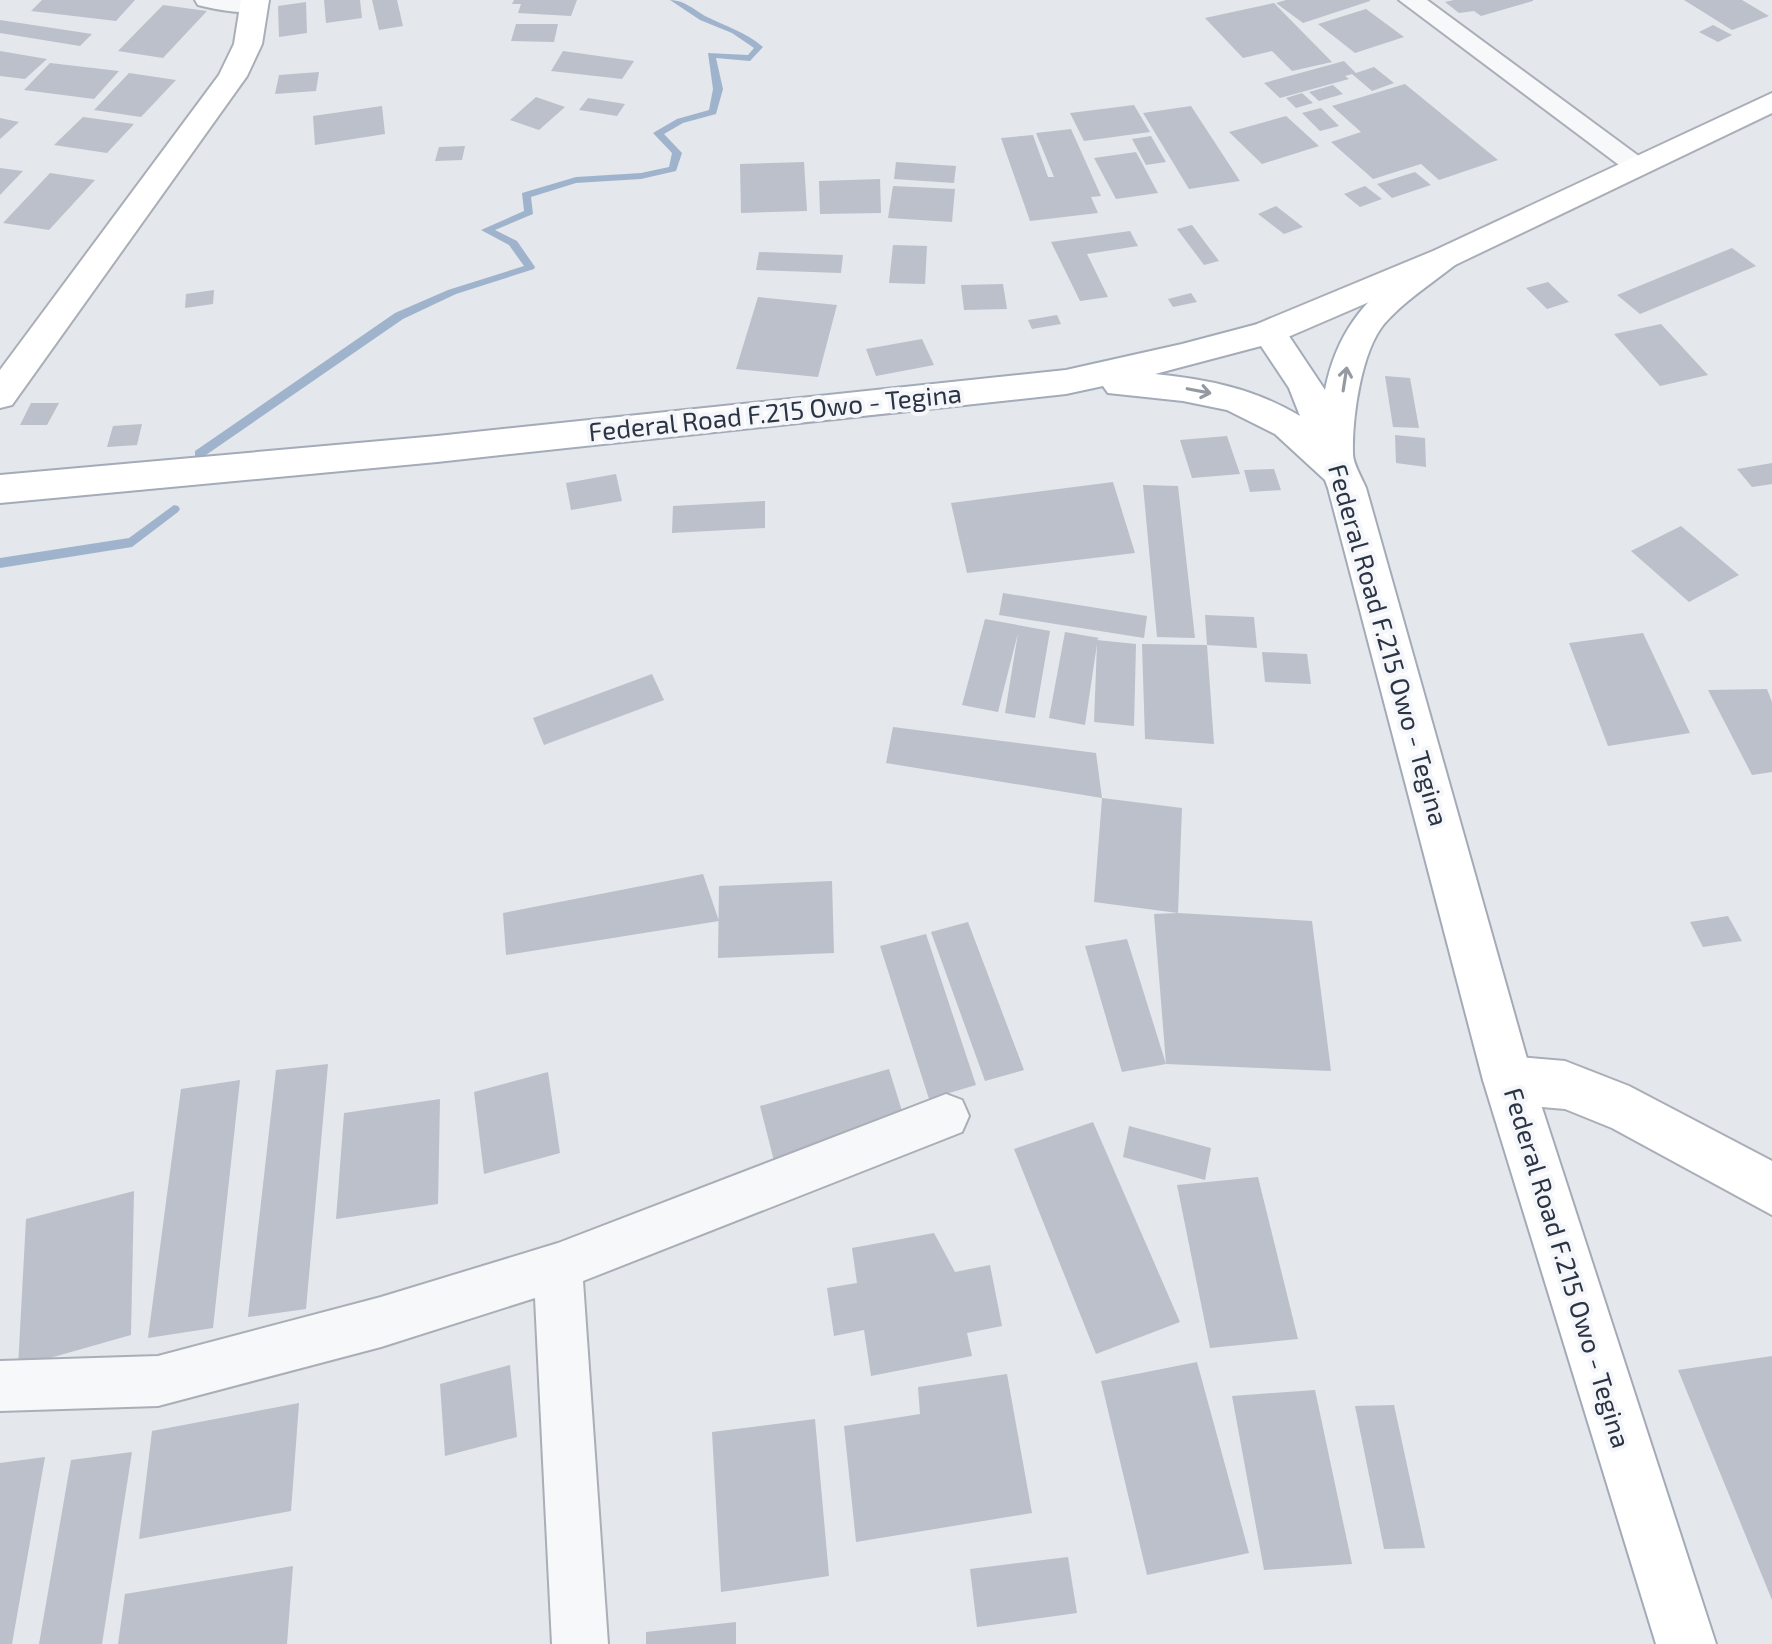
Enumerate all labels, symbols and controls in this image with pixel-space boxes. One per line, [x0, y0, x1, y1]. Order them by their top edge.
one-way arrow [1338, 366, 1353, 392]
street label: Federal Road F.215 Owo - Tegina [587, 376, 963, 447]
one-way arrow [1186, 385, 1211, 400]
street label: Federal Road F.215 Owo - Tegina [1323, 460, 1456, 829]
street label: Federal Road F.215 Owo - Tegina [1499, 1084, 1638, 1451]

